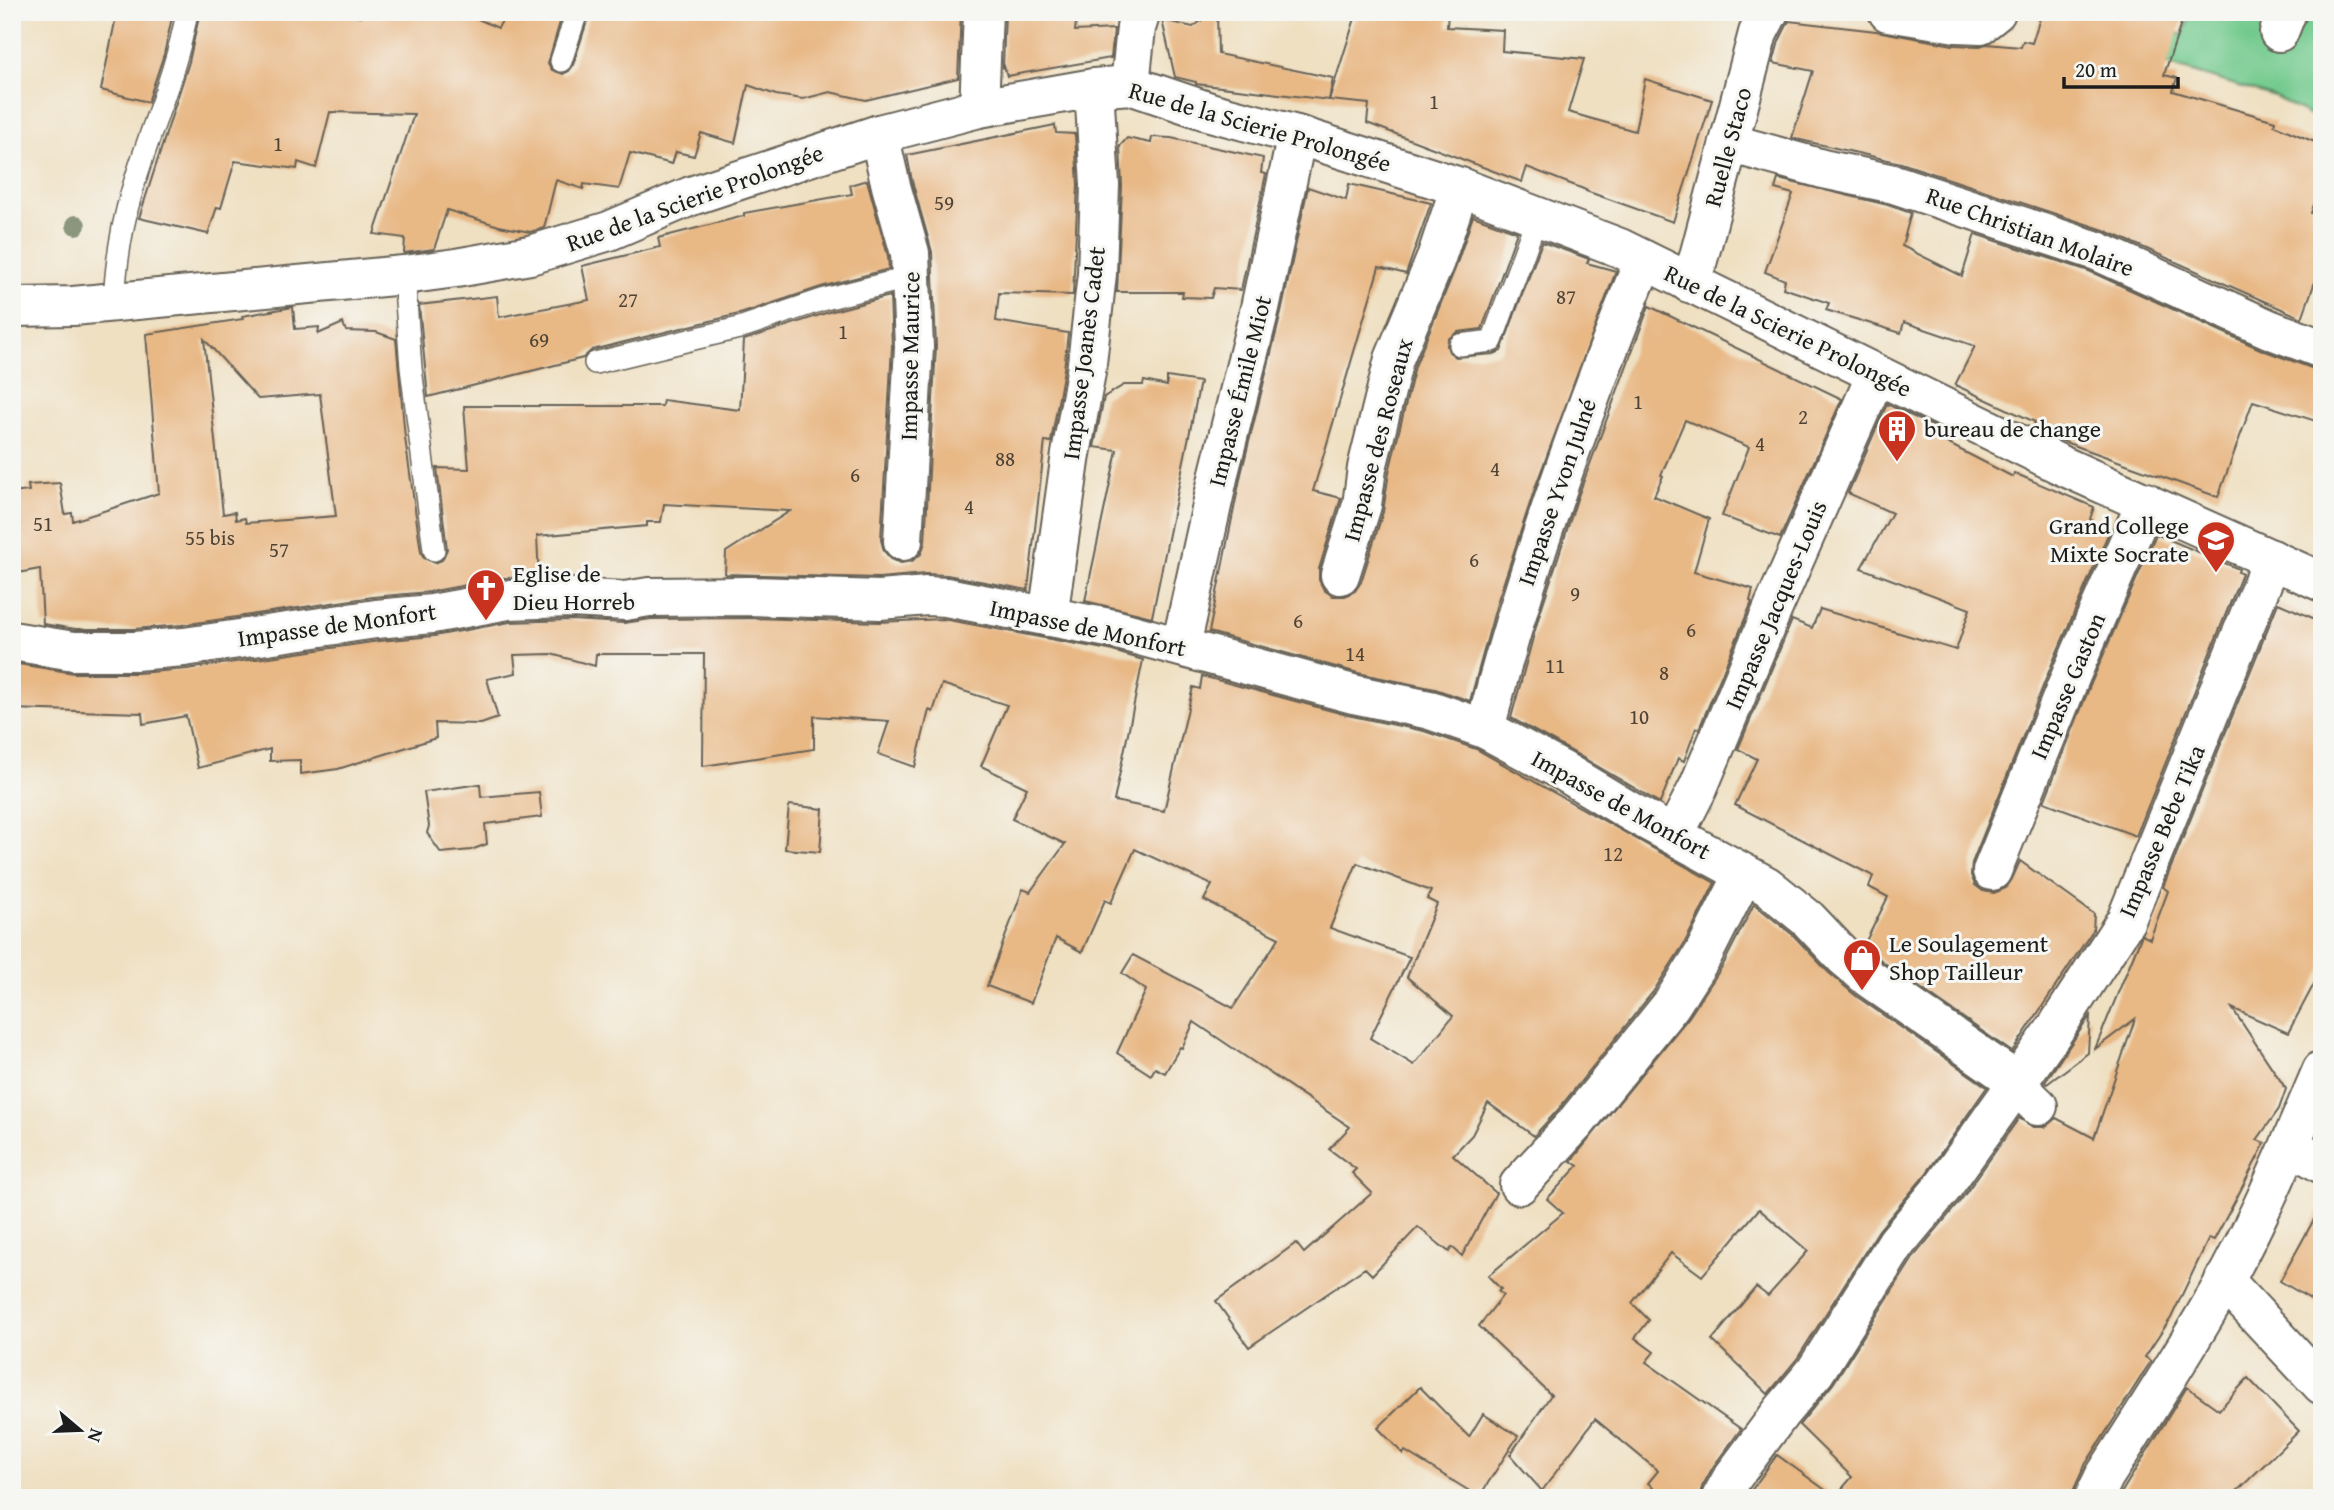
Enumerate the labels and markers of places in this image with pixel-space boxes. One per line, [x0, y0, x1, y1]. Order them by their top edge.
building icon: bureau de change [1876, 408, 1918, 463]
place label: bureau de change [1924, 411, 2101, 446]
place label: Grand College Mixte Socrate [2049, 508, 2189, 571]
school or university icon: Grand College Mixte Socrate [2195, 519, 2237, 574]
place label: Eglise de Dieu Horreb [513, 556, 635, 619]
church icon: Eglise de Dieu Horreb [465, 567, 507, 622]
place label: Le Soulagement Shop Tailleur [1889, 926, 2049, 989]
shop icon: Le Soulagement Shop Tailleur [1841, 937, 1883, 992]

